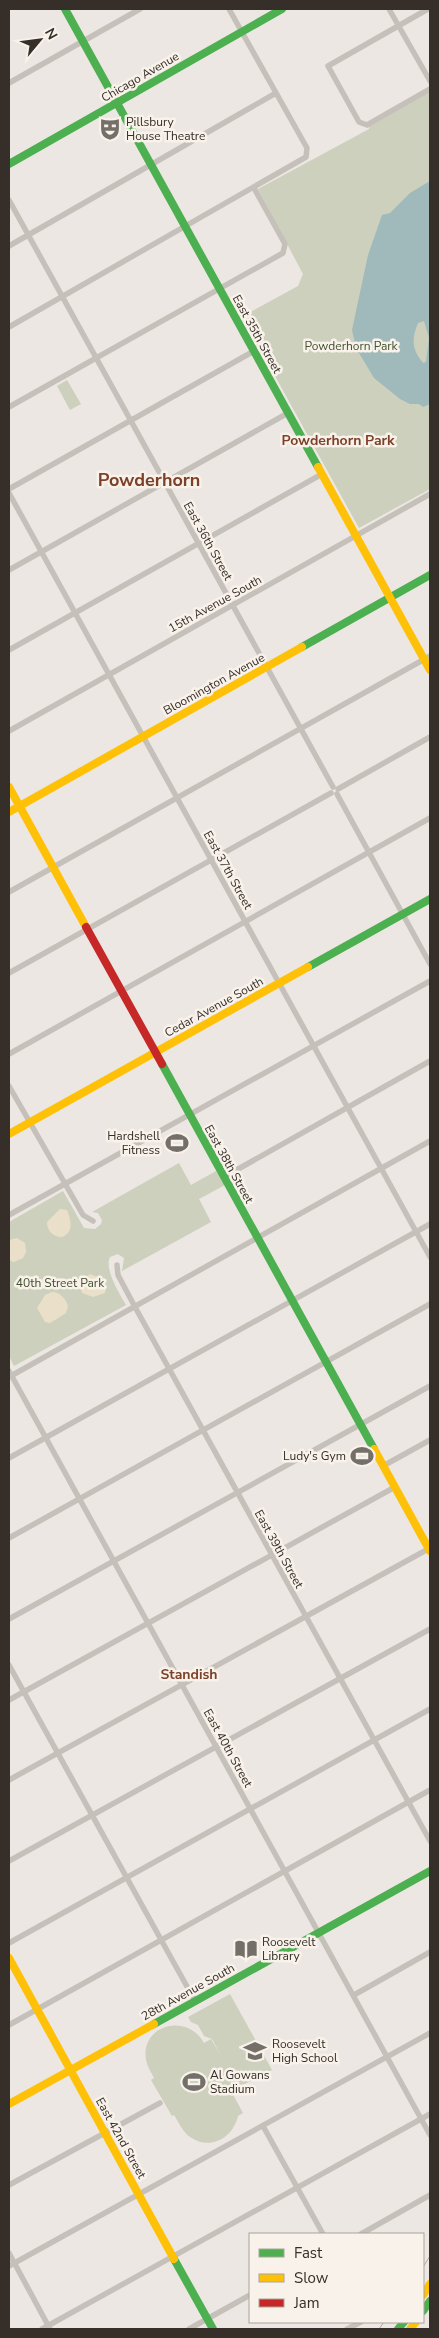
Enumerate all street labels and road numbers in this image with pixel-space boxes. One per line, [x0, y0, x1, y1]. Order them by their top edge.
street label: Chicago Avenue [98, 48, 182, 106]
street label: East 35th Street [229, 292, 286, 377]
street label: East 36th Street [180, 499, 237, 584]
street label: 15th Avenue South [166, 572, 264, 636]
street label: Bloomington Avenue [161, 650, 267, 718]
street label: East 37th Street [200, 828, 257, 913]
street label: Cedar Avenue South [162, 973, 266, 1041]
street label: East 38th Street [201, 1122, 258, 1207]
street label: East 39th Street [251, 1507, 308, 1592]
street label: East 40th Street [200, 1706, 257, 1791]
street label: 28th Avenue South [139, 1960, 237, 2024]
street label: East 42nd Street [92, 2095, 150, 2182]

